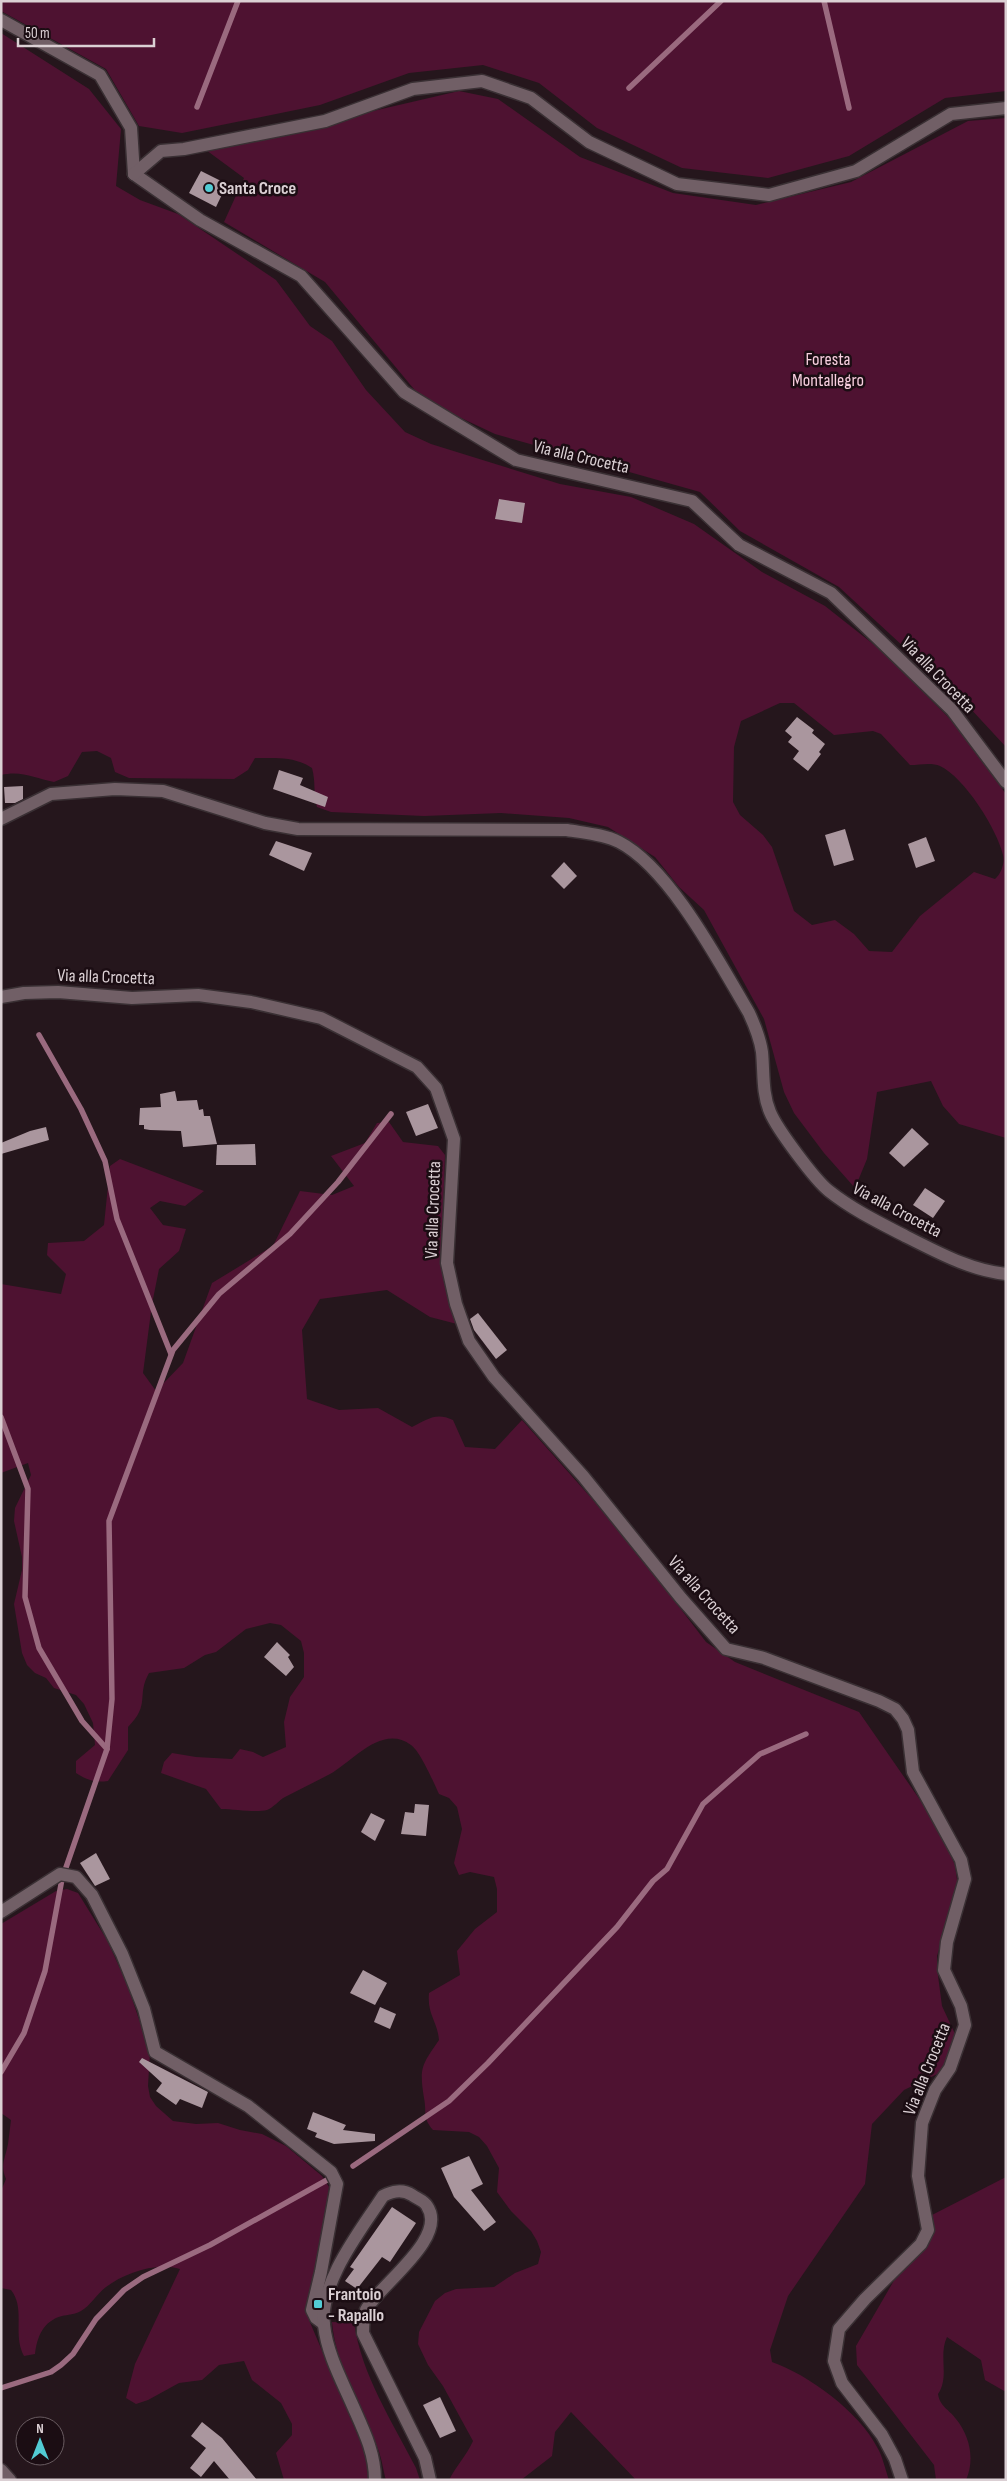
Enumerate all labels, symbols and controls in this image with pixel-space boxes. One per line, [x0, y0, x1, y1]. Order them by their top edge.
scale bar [18, 15, 154, 47]
text: 50 m [25, 24, 50, 43]
place label: Santa Croce [219, 178, 296, 199]
marker: Santa Croce [203, 182, 215, 194]
park label: Foresta Montallegro [792, 349, 864, 391]
street label: Via alla Crocetta [531, 436, 631, 478]
street label: Via alla Crocetta [896, 633, 980, 718]
street label: Via alla Crocetta [57, 965, 155, 989]
street label: Via alla Crocetta [421, 1161, 445, 1259]
street label: Via alla Crocetta [849, 1178, 945, 1242]
street label: Via alla Crocetta [663, 1552, 745, 1638]
street label: Via alla Crocetta [899, 2020, 955, 2118]
place label: Frantoio - Rapallo [328, 2284, 384, 2326]
marker: Frantoio - Rapallo [312, 2298, 324, 2310]
north arrow [15, 2416, 65, 2466]
text: N [36, 2420, 44, 2437]

